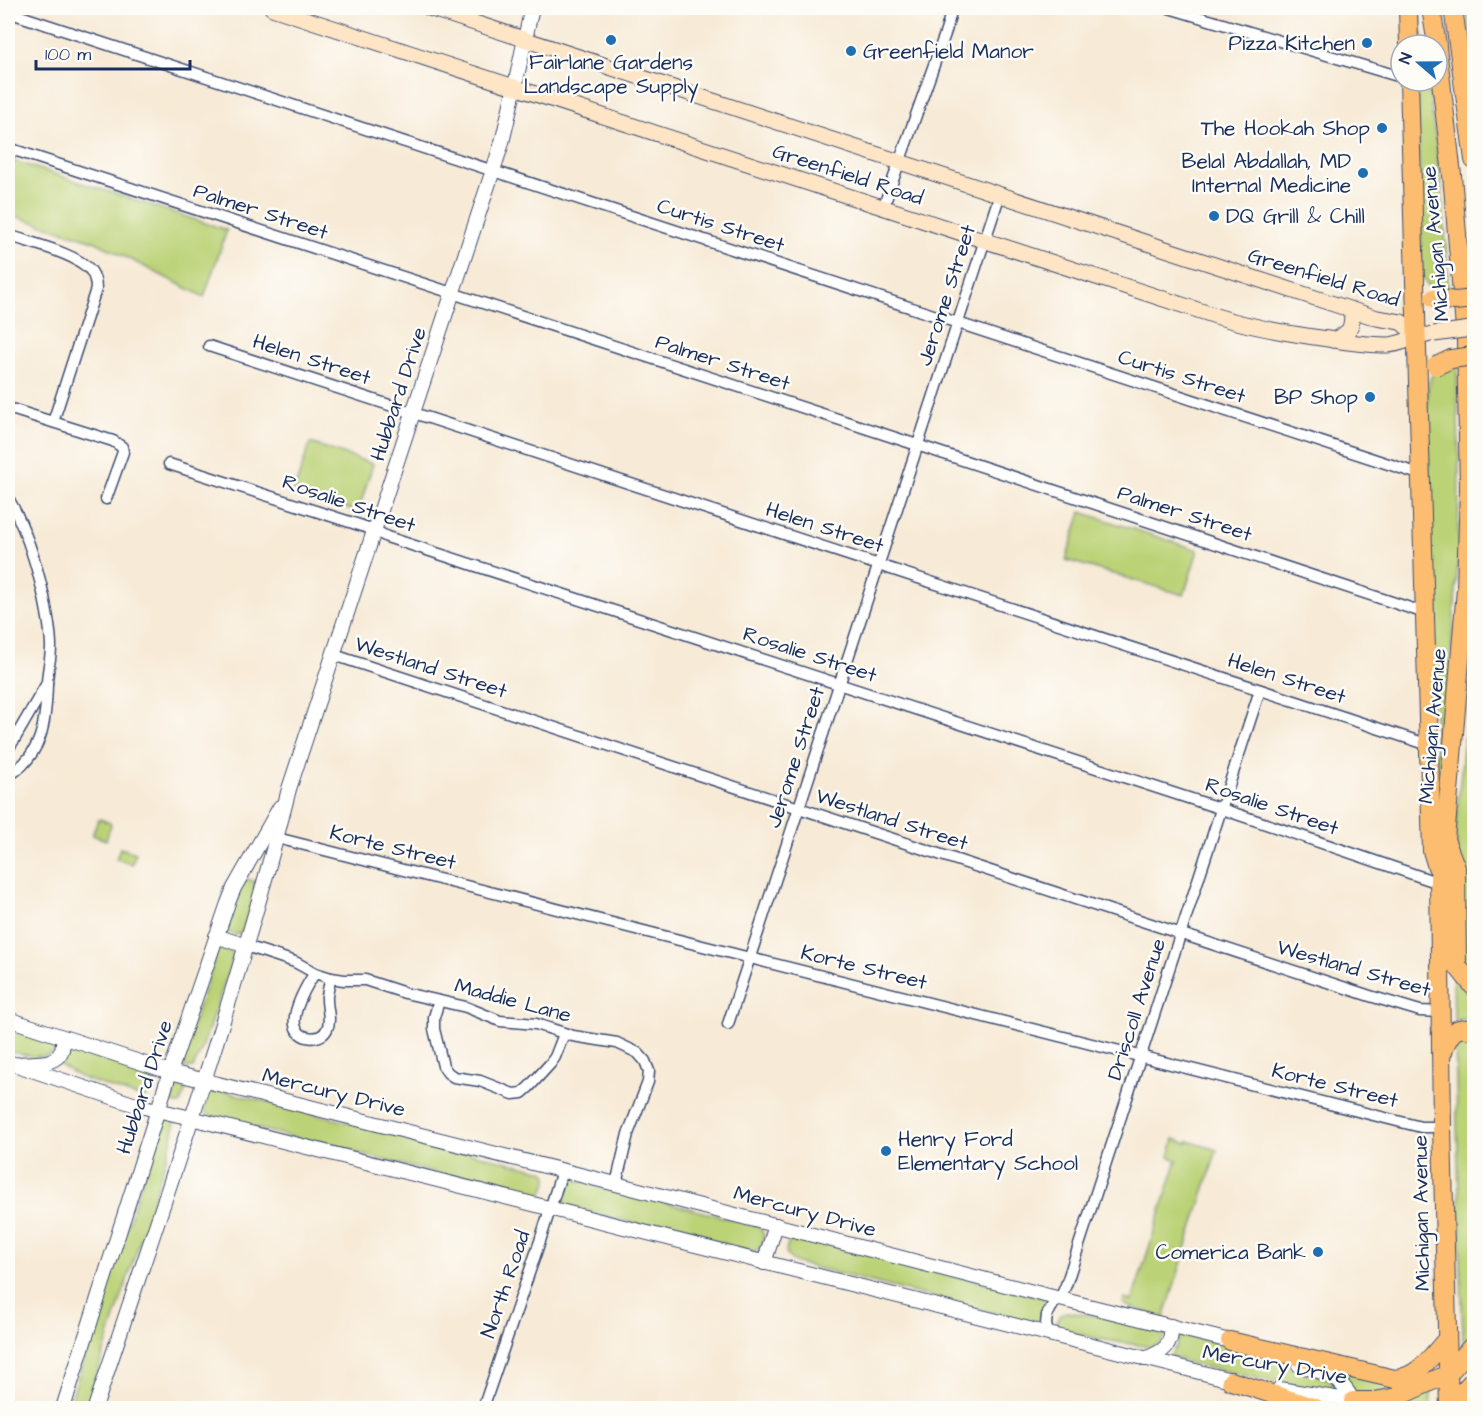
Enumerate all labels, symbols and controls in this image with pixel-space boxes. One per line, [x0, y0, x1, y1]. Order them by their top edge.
place label: Pizza Kitchen [1229, 29, 1355, 58]
scale bar [36, 33, 190, 71]
marker: Fairlane Gardens Landscape Supply [604, 33, 618, 47]
north arrow [1389, 33, 1449, 93]
marker: Pizza Kitchen [1360, 36, 1374, 50]
place label: Greenfield Manor [863, 37, 1034, 66]
text: 100 m [45, 42, 91, 67]
marker: Greenfield Manor [844, 44, 858, 58]
place label: Fairlane Gardens Landscape Supply [524, 48, 699, 103]
text: N [1394, 50, 1418, 67]
place label: The Hookah Shop [1201, 114, 1370, 144]
marker: The Hookah Shop [1375, 121, 1389, 135]
street label: Greenfield Road [769, 136, 927, 213]
place label: Belal Abdallah, MD Internal Medicine [1182, 147, 1351, 200]
street label: Michigan Avenue [1414, 165, 1459, 323]
marker: Belal Abdallah, MD Internal Medicine [1356, 166, 1370, 180]
street label: Palmer Street [190, 176, 332, 247]
street label: Curtis Street [653, 191, 789, 260]
place label: DQ Grill & Chill [1226, 202, 1365, 231]
marker: DQ Grill & Chill [1207, 209, 1221, 223]
street label: Jerome Street [910, 220, 983, 369]
street label: Greenfield Road [1245, 241, 1403, 314]
street label: Hubbard Drive [363, 324, 434, 465]
street label: Helen Street [249, 327, 375, 392]
street label: Palmer Street [652, 327, 794, 398]
street label: Curtis Street [1114, 342, 1250, 411]
place label: BP Shop [1274, 383, 1358, 413]
marker: BP Shop [1363, 390, 1377, 404]
street label: Rosalie Street [278, 467, 420, 540]
street label: Palmer Street [1114, 478, 1256, 549]
street label: Helen Street [762, 495, 888, 560]
street label: Rosalie Street [739, 619, 881, 690]
street label: Westland Street [351, 629, 511, 706]
street label: Helen Street [1224, 646, 1350, 711]
street label: Michigan Avenue [1411, 647, 1456, 805]
street label: Jerome Street [759, 682, 832, 831]
street label: Rosalie Street [1201, 770, 1343, 843]
street label: Westland Street [812, 781, 972, 858]
street label: Korte Street [327, 818, 460, 877]
street label: Westland Street [1274, 933, 1435, 1004]
street label: Driscoll Avenue [1100, 935, 1173, 1084]
street label: Korte Street [798, 938, 931, 997]
street label: Maddie Lane [451, 971, 574, 1030]
street label: Hubbard Drive [109, 1017, 180, 1158]
street label: Korte Street [1269, 1056, 1402, 1115]
street label: Mercury Drive [259, 1061, 408, 1126]
place label: Henry Ford Elementary School [898, 1125, 1078, 1180]
street label: Michigan Avenue [1406, 1135, 1439, 1291]
marker: Henry Ford Elementary School [879, 1144, 893, 1158]
street label: Mercury Drive [730, 1179, 879, 1246]
street label: North Road [474, 1226, 538, 1342]
place label: Comerica Bank [1155, 1238, 1306, 1267]
marker: Comerica Bank [1311, 1245, 1325, 1259]
street label: Mercury Drive [1200, 1337, 1350, 1393]

